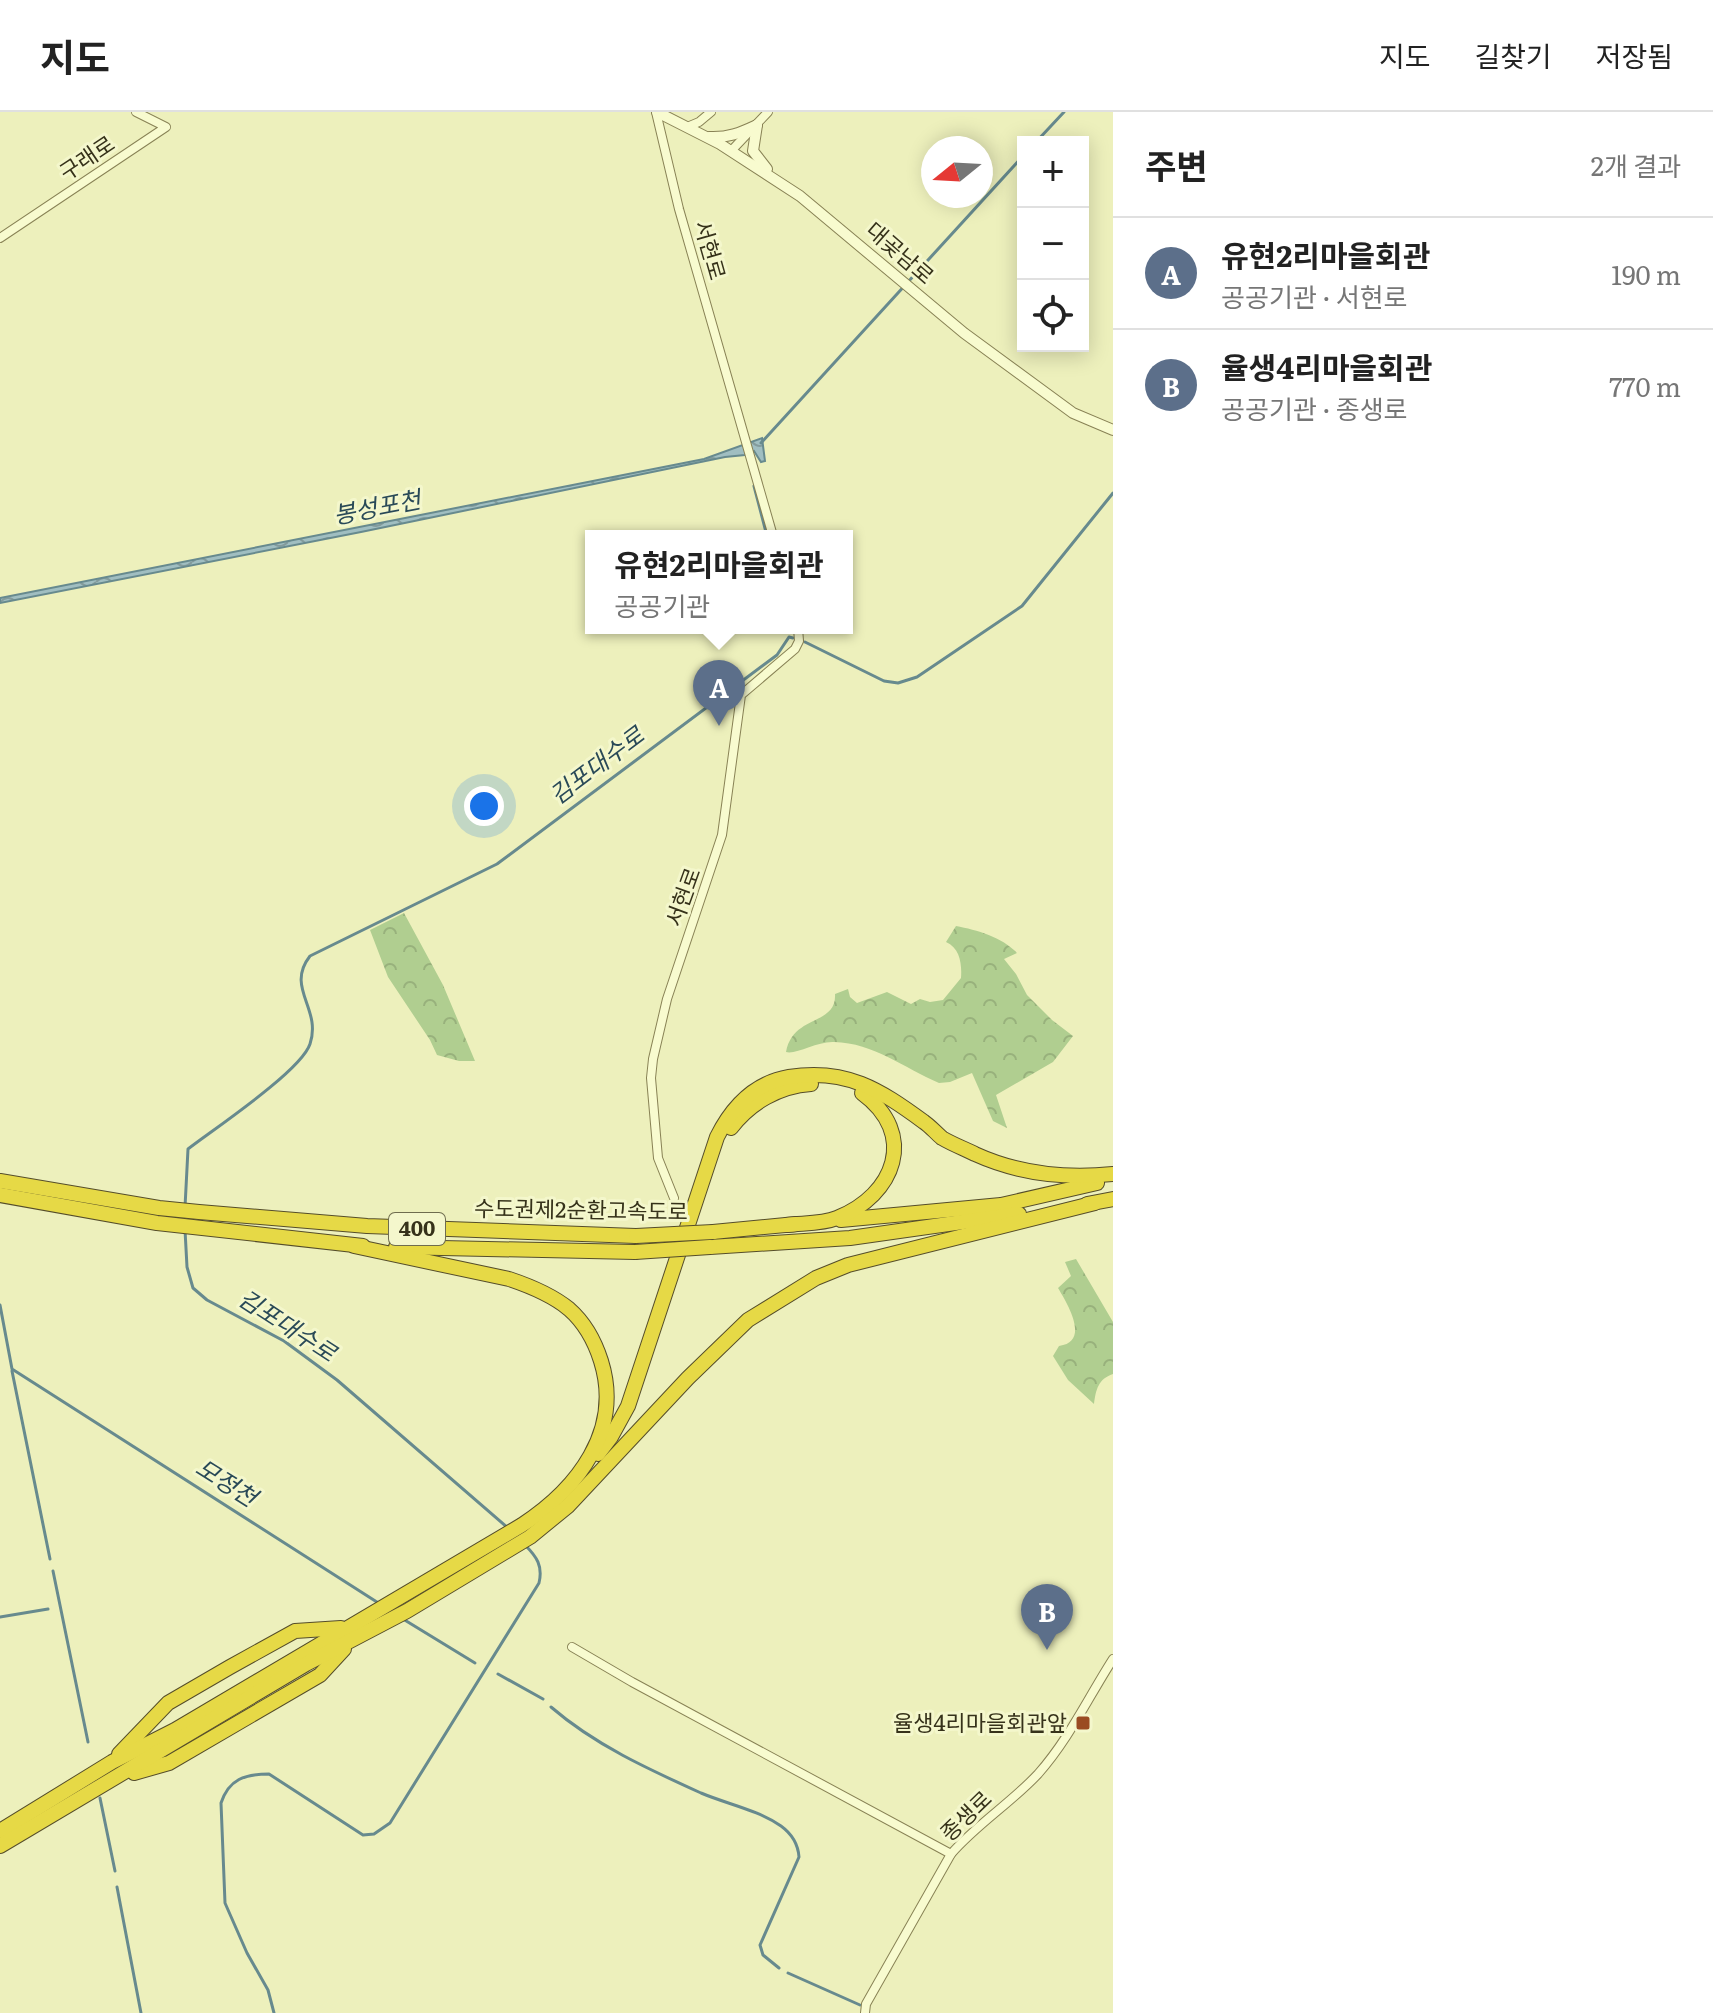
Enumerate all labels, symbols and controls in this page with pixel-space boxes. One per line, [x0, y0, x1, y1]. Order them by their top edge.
text: 지도 [40, 27, 110, 84]
text: 지도 [1379, 34, 1430, 76]
text: 길찾기 [1474, 34, 1552, 76]
text: 저장됨 [1596, 34, 1673, 76]
street label: 구래로 [52, 126, 121, 187]
north arrow [921, 136, 993, 208]
map controls [1017, 136, 1089, 352]
button: + [1017, 136, 1089, 208]
text: 주변 [1145, 139, 1208, 189]
text: 2개 결과 [1591, 145, 1681, 184]
button: − [1017, 208, 1089, 280]
street label: 대곶남로 [860, 213, 942, 291]
street label: 서현로 [687, 216, 736, 283]
text: 유현2리마을회관 [1221, 232, 1430, 276]
text: A [1161, 254, 1181, 293]
text: 190 m [1611, 254, 1681, 293]
text: 공공기관 · 서현로 [1221, 276, 1408, 315]
button: locate [1017, 280, 1089, 352]
text: 율생4리마을회관 [1221, 344, 1432, 388]
text: B [1162, 366, 1180, 405]
text: 770 m [1609, 366, 1681, 405]
text: 공공기관 · 종생로 [1221, 388, 1408, 427]
water label: 봉성포천 [330, 479, 426, 531]
popup [585, 530, 853, 634]
text: 유현2리마을회관 [614, 541, 824, 585]
text: 공공기관 [614, 585, 710, 624]
pin: A [693, 660, 745, 726]
water label: 김포대수로 [541, 716, 651, 811]
your location [464, 786, 504, 826]
street label: 서현로 [656, 862, 707, 931]
street label: 수도권제2순환고속도로 [474, 1190, 688, 1227]
road number: 400 [389, 1213, 445, 1245]
water label: 김포대수로 [233, 1279, 345, 1369]
water label: 모정천 [190, 1448, 267, 1515]
pin: B [1021, 1584, 1073, 1650]
place label: 율생4리마을회관앞 [893, 1705, 1067, 1738]
marker: 율생4리마을회관앞 [1074, 1714, 1092, 1732]
street label: 종생로 [932, 1782, 998, 1848]

